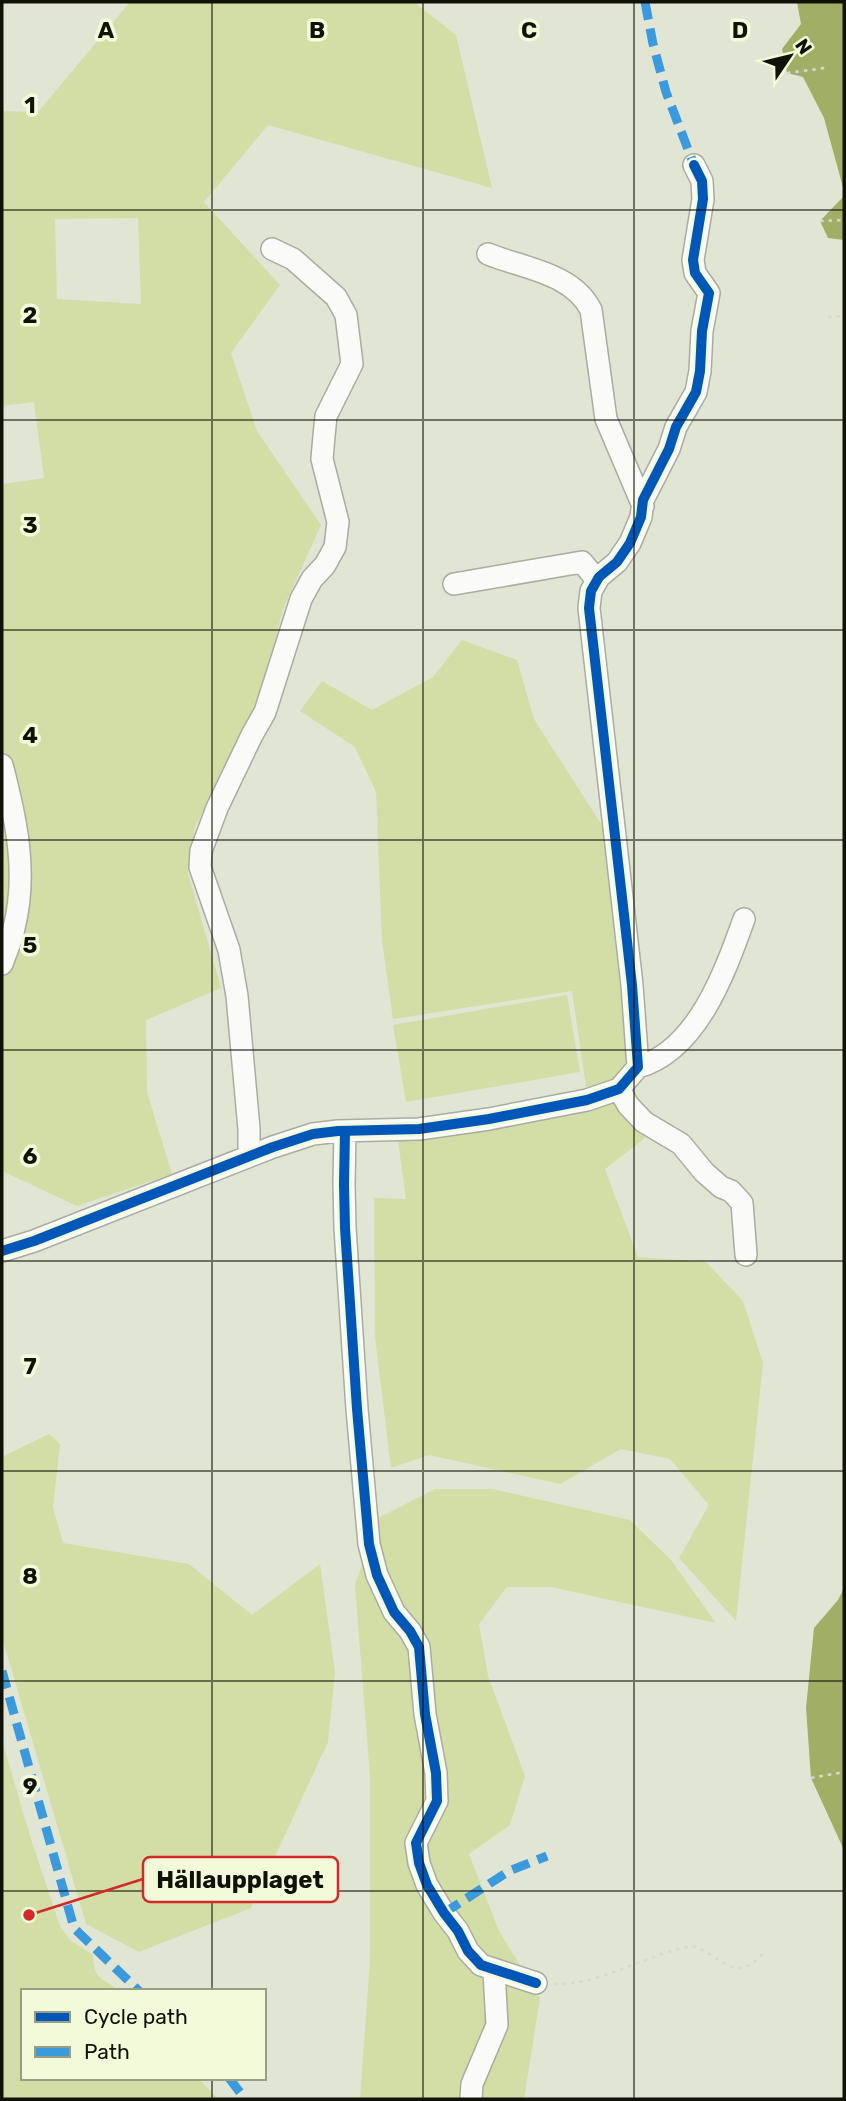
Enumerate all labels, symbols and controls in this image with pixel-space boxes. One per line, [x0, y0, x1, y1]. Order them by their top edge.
text: A [98, 16, 115, 44]
text: B [309, 16, 325, 44]
text: C [521, 16, 537, 44]
text: D [732, 16, 748, 44]
north arrow [755, 21, 825, 91]
text: N [790, 34, 817, 59]
text: 1 [24, 91, 36, 119]
text: 2 [23, 301, 37, 329]
text: 3 [22, 511, 38, 539]
text: 4 [22, 721, 38, 749]
text: 5 [23, 931, 38, 959]
text: 6 [23, 1142, 38, 1170]
text: 7 [23, 1352, 37, 1380]
text: 8 [22, 1562, 38, 1590]
text: 9 [23, 1772, 37, 1800]
callout: Hällaupplaget [143, 1857, 338, 1902]
text: Hällaupplaget [156, 1866, 324, 1894]
legend [21, 1989, 266, 2080]
text: Cycle path [84, 2004, 188, 2029]
text: Path [84, 2039, 130, 2064]

